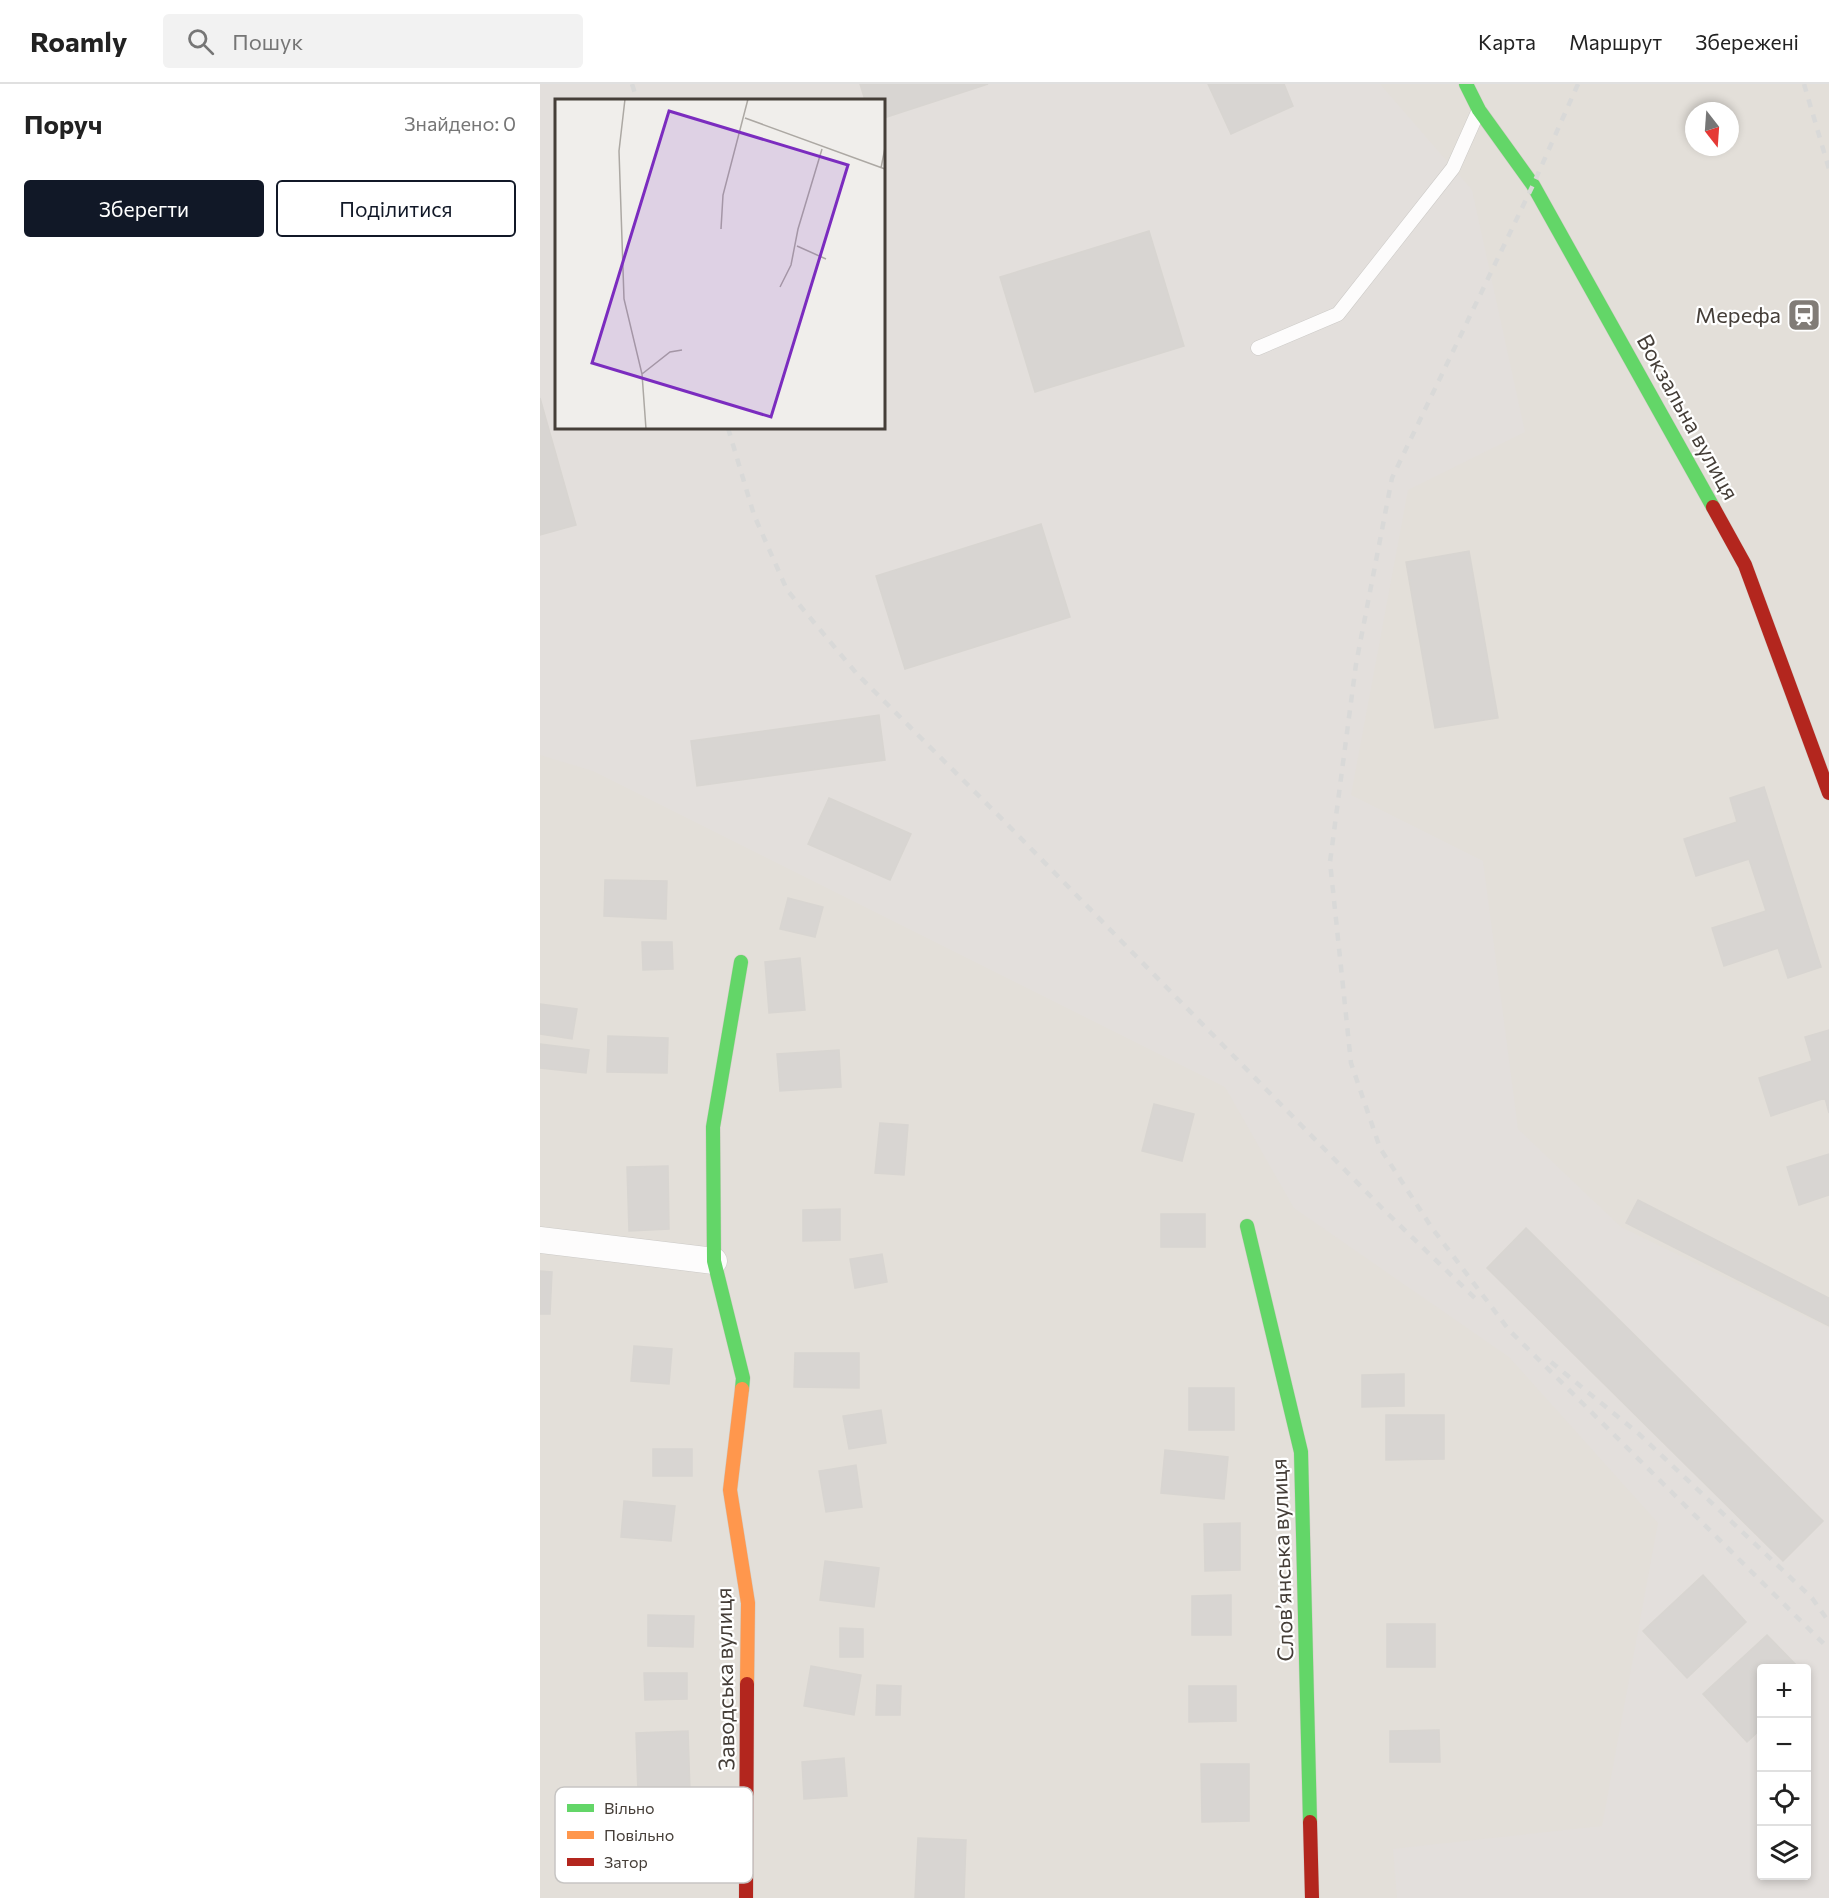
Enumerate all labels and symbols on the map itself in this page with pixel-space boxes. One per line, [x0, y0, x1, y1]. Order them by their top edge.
inset map [555, 99, 885, 429]
north arrow [1685, 102, 1739, 156]
station icon: Мерефа [1786, 297, 1822, 333]
place label: Мерефа [1695, 301, 1781, 328]
street label: Вокзальна вулиця [1632, 329, 1745, 504]
street label: Слов’янська вулиця [1264, 1458, 1299, 1662]
street label: Заводська вулиця [709, 1587, 740, 1771]
legend [555, 1787, 753, 1883]
text: Вільно [604, 1798, 655, 1817]
text: Повільно [604, 1825, 674, 1844]
text: Затор [604, 1852, 648, 1871]

